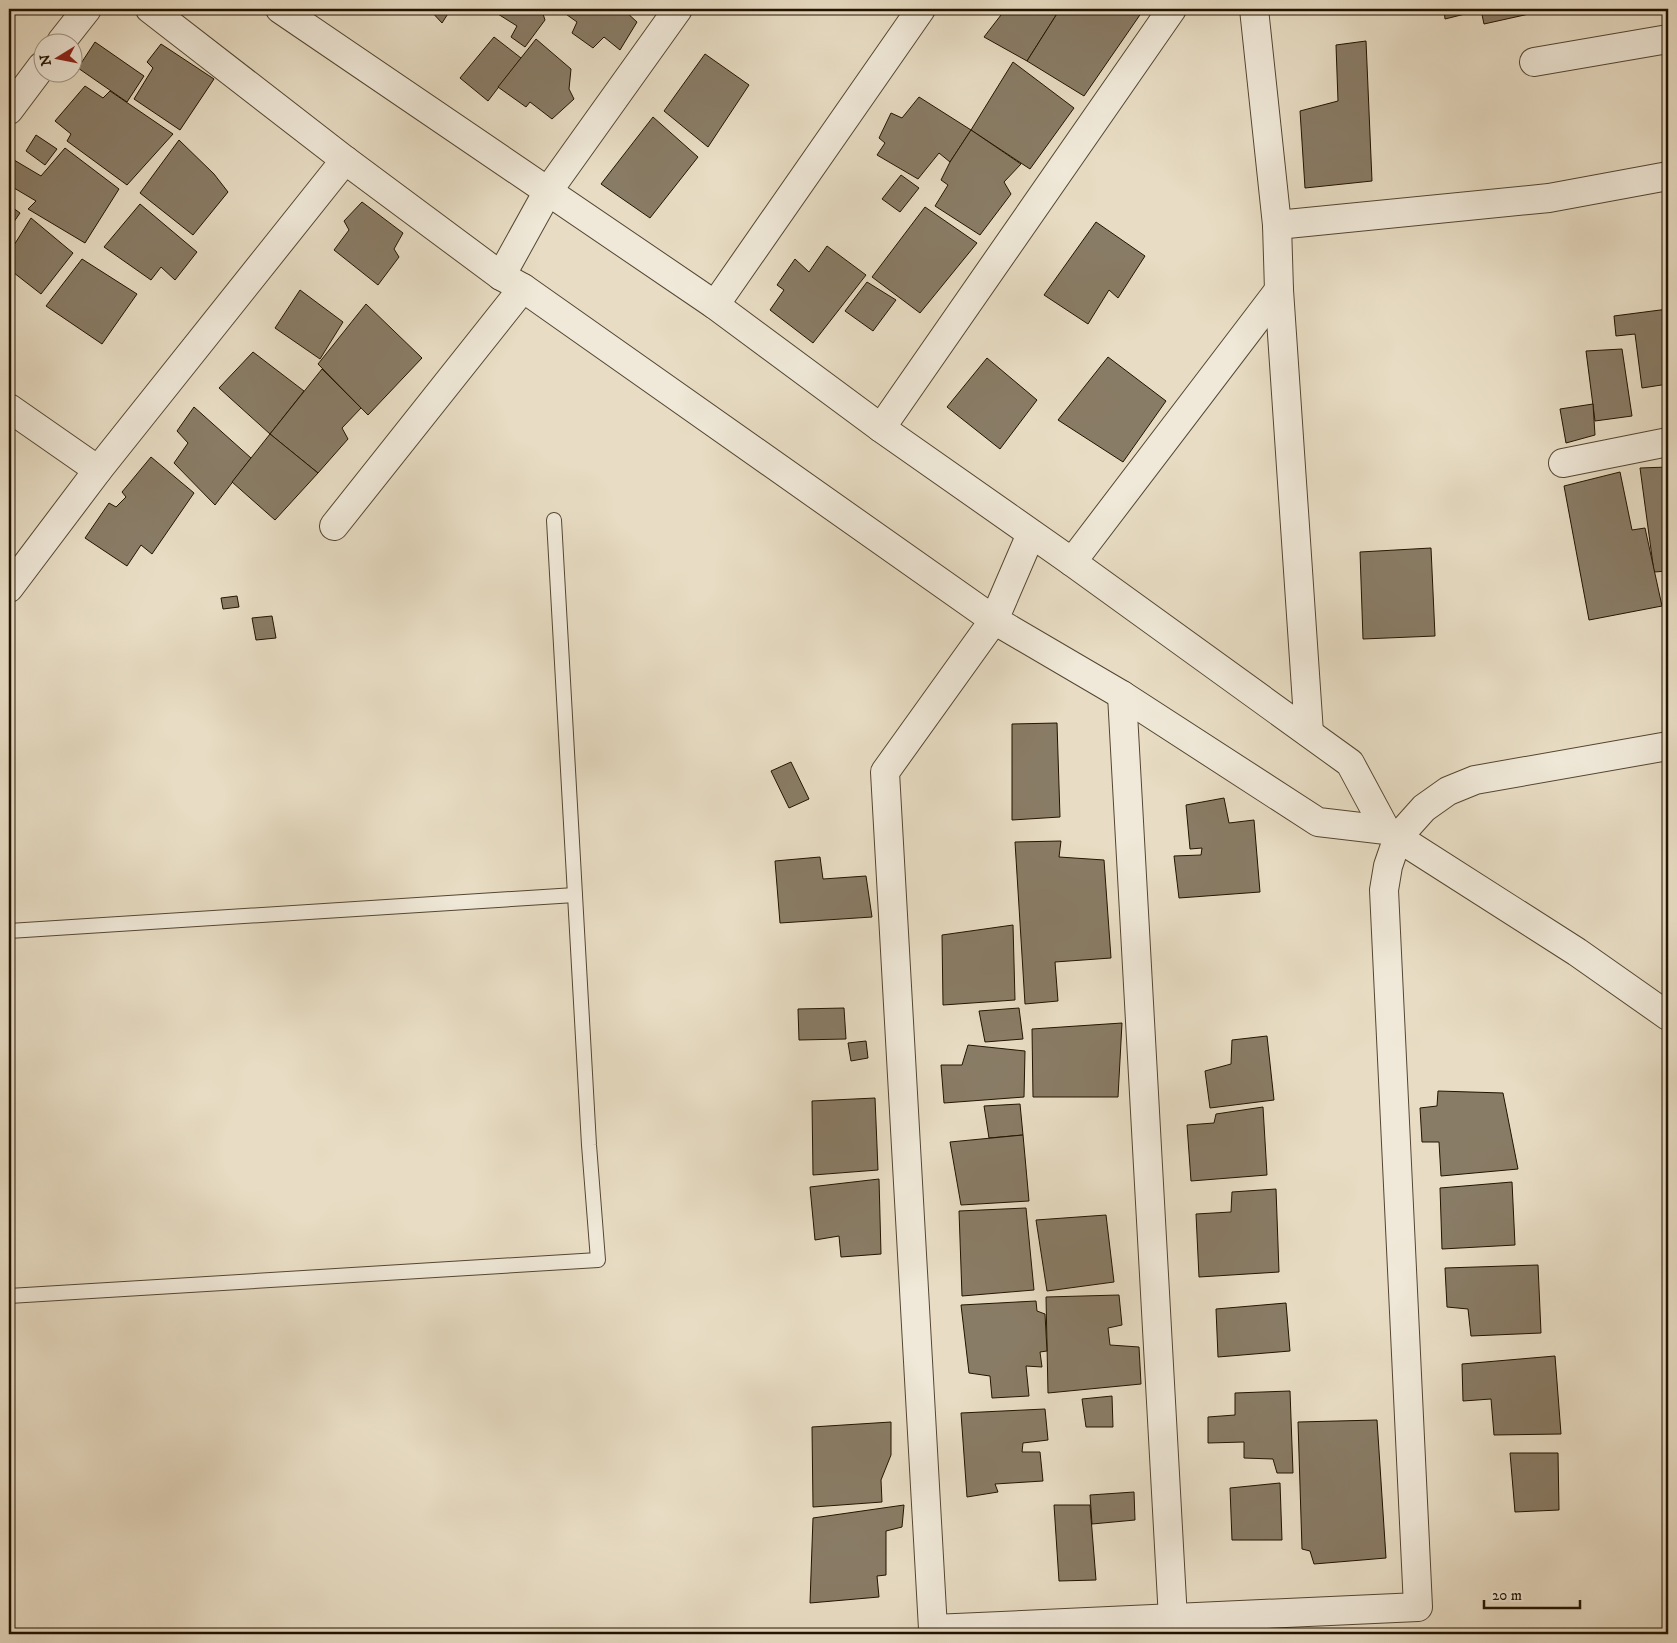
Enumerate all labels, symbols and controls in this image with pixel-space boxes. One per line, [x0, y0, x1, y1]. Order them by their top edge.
north arrow [32, 32, 82, 82]
text: N [36, 52, 56, 67]
scale bar [1484, 1578, 1581, 1610]
text: 20 m [1492, 1586, 1522, 1605]

